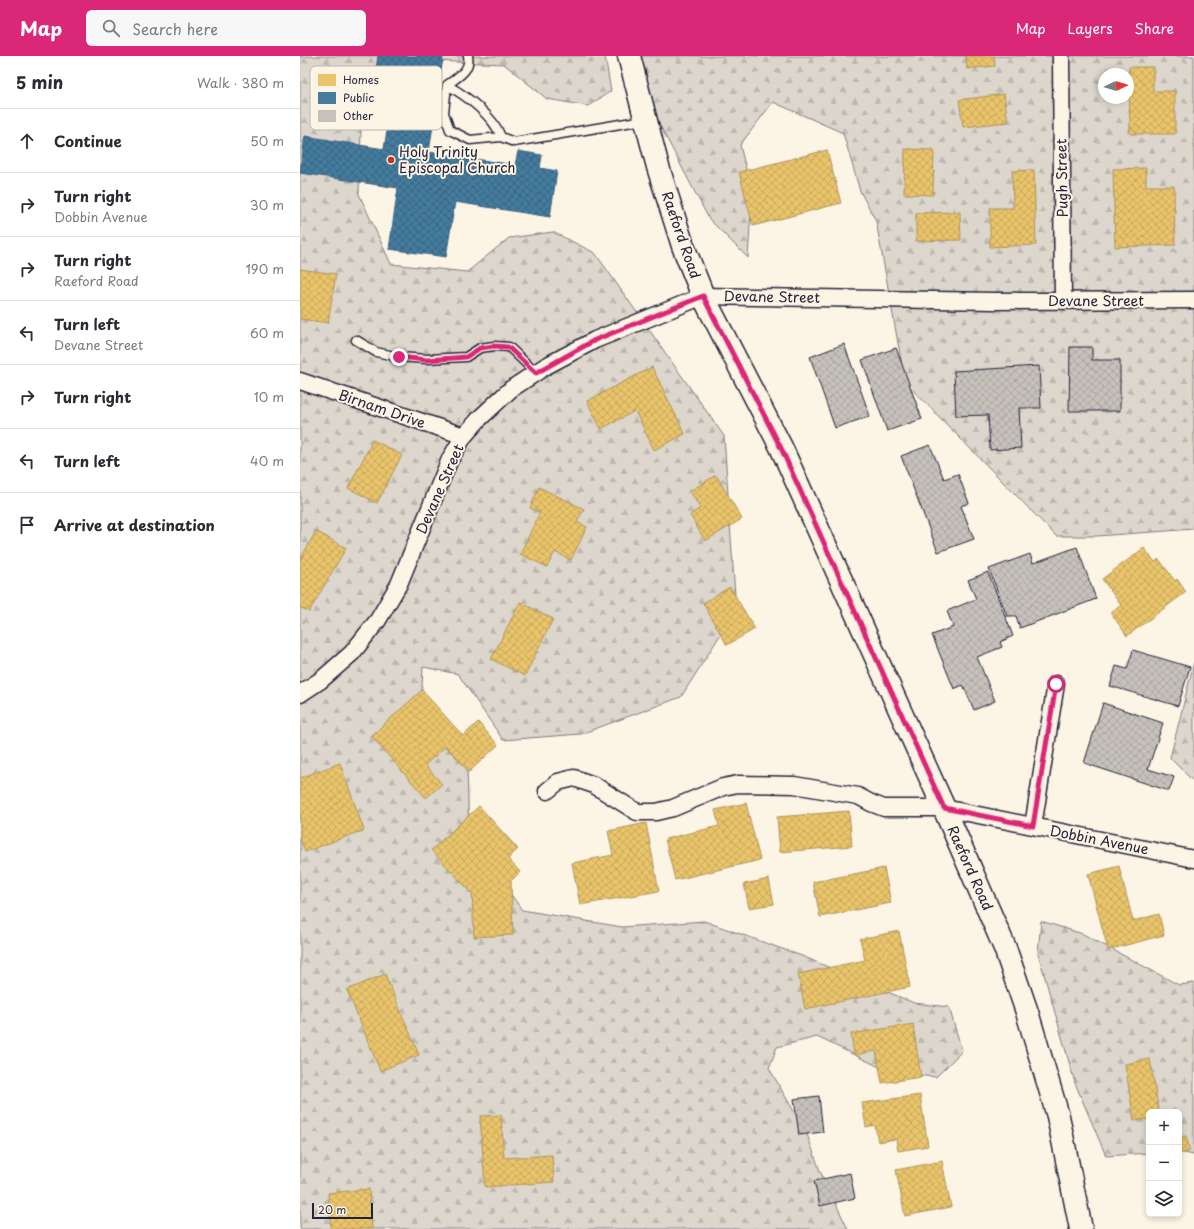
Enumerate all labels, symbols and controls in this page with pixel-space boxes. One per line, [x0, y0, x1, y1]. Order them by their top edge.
search box [86, 10, 366, 46]
text: Map [20, 14, 62, 42]
icon: search [100, 17, 122, 39]
text: Search here [132, 17, 218, 40]
text: Map [1016, 18, 1046, 39]
text: Layers [1068, 18, 1113, 39]
text: Share [1135, 18, 1174, 39]
legend [310, 66, 442, 130]
north arrow [1098, 68, 1134, 104]
text: 5 min [16, 69, 63, 95]
text: Homes [343, 71, 379, 88]
text: Walk · 380 m [197, 73, 284, 92]
text: Public [343, 89, 374, 106]
text: Other [343, 107, 374, 124]
text: Continue [54, 129, 122, 152]
icon: ahead [16, 130, 38, 152]
text: 50 m [250, 131, 284, 150]
street label: Pugh Street [1050, 138, 1073, 218]
place label: Holy Trinity Episcopal Church [399, 141, 515, 178]
marker: Holy Trinity Episcopal Church [386, 155, 396, 165]
text: Turn right [54, 184, 131, 207]
street label: Raeford Road [657, 188, 706, 281]
icon: right [16, 194, 38, 216]
text: 30 m [250, 195, 284, 214]
text: Dobbin Avenue [54, 207, 148, 226]
text: Turn right [54, 248, 131, 271]
icon: right [16, 258, 38, 280]
text: 190 m [245, 259, 284, 278]
text: Raeford Road [54, 271, 139, 290]
street label: Devane Street [724, 285, 821, 308]
street label: Devane Street [1048, 290, 1144, 311]
text: Turn left [54, 312, 120, 335]
icon: left [16, 322, 38, 344]
text: 60 m [250, 323, 284, 342]
text: Devane Street [54, 335, 143, 354]
route end [390, 348, 408, 366]
street label: Birnam Drive [336, 384, 429, 433]
text: Turn right [54, 385, 131, 408]
icon: right [16, 386, 38, 408]
text: 10 m [254, 387, 284, 406]
street label: Devane Street [410, 440, 469, 537]
text: Turn left [54, 449, 120, 472]
icon: left [16, 450, 38, 472]
text: 40 m [250, 451, 284, 470]
text: Arrive at destination [54, 513, 215, 536]
icon: arrive [16, 514, 38, 536]
route start [1047, 675, 1065, 693]
street label: Dobbin Avenue [1048, 820, 1151, 859]
street label: Raeford Road [942, 822, 999, 914]
map controls [1146, 1109, 1182, 1217]
button: + [1146, 1109, 1182, 1145]
button: − [1146, 1145, 1182, 1181]
button: layers [1146, 1181, 1182, 1217]
scale bar [312, 1201, 373, 1220]
text: 20 m [318, 1201, 346, 1218]

